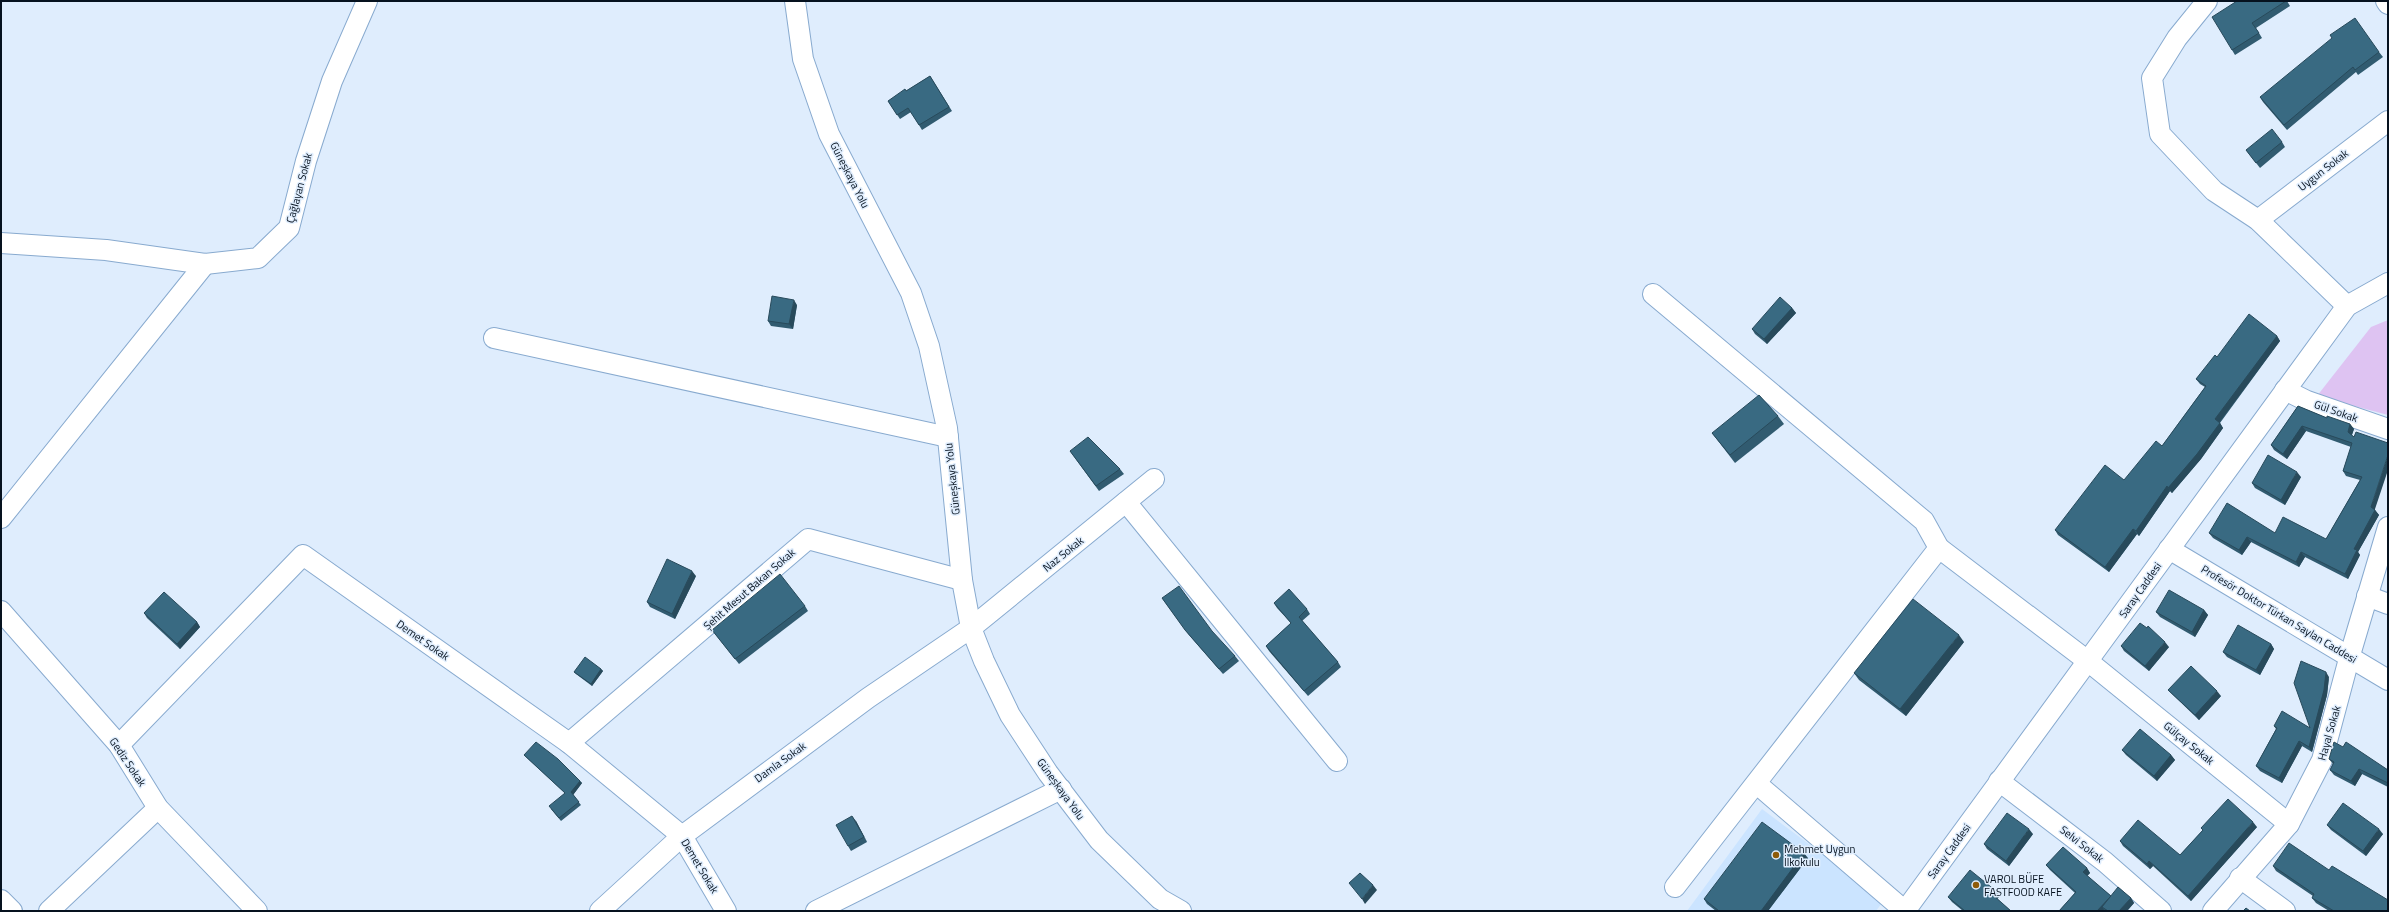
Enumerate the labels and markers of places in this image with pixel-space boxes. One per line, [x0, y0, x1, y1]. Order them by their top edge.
place label: Mehmet Uygun İlkokulu [1784, 841, 1855, 870]
marker: Mehmet Uygun İlkokulu [1771, 850, 1781, 860]
place label: VAROL BÜFE FASTFOOD KAFE [1984, 871, 2062, 900]
marker: VAROL BÜFE FASTFOOD KAFE [1971, 880, 1981, 890]

